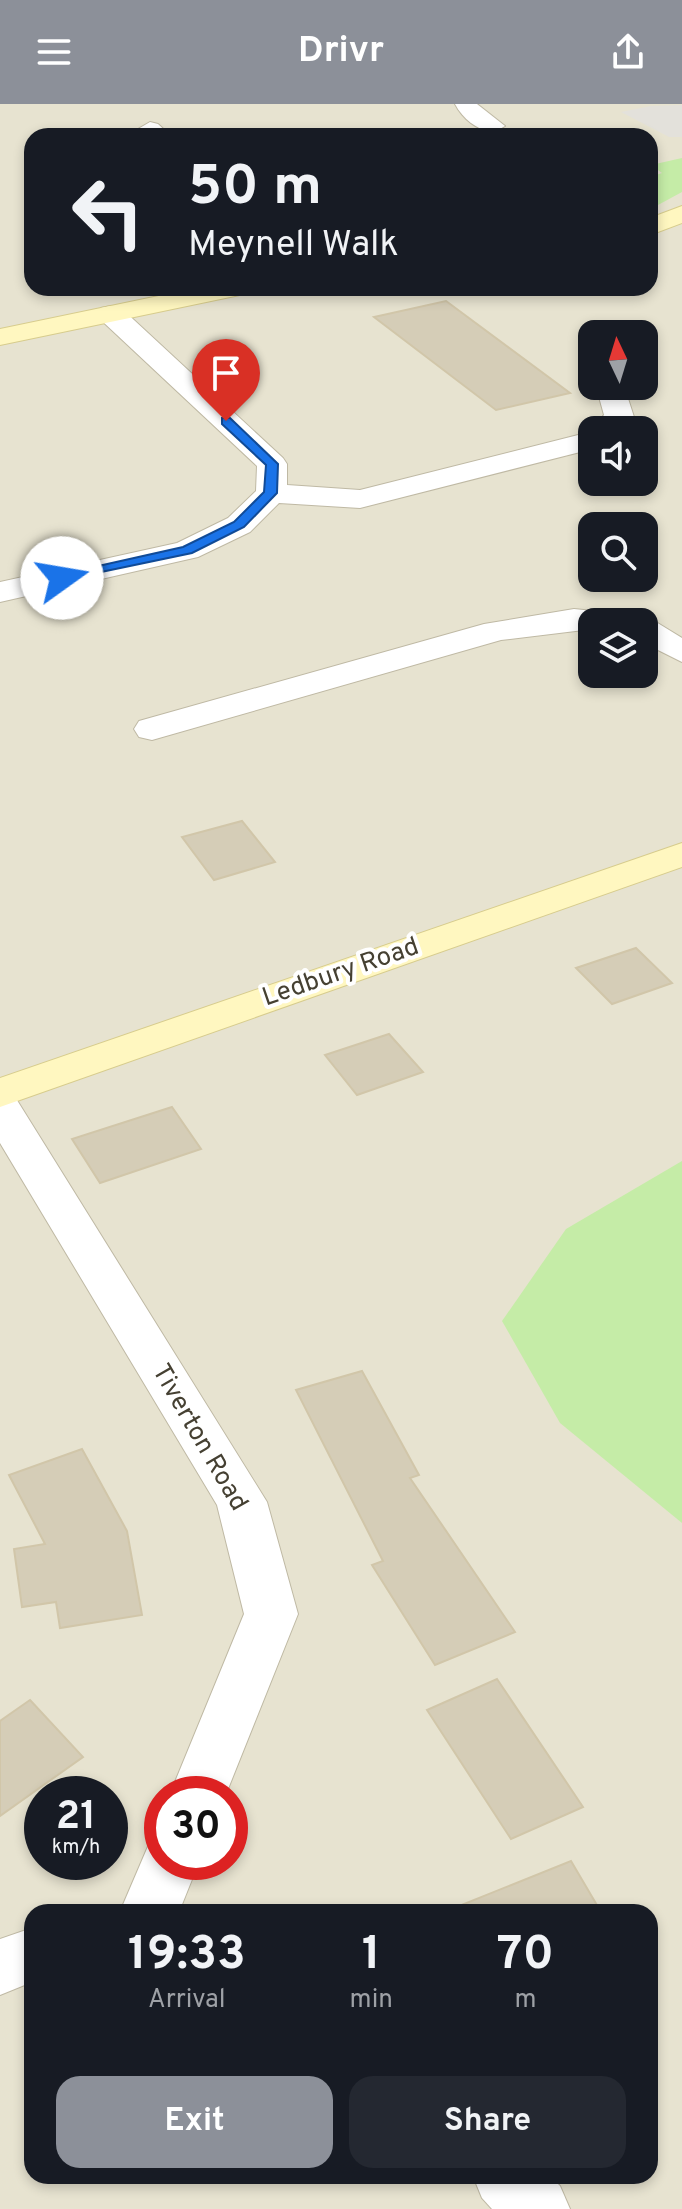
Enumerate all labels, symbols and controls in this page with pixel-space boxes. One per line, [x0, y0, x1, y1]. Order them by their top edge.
text: Drivr [298, 29, 384, 75]
icon: menu [32, 30, 76, 74]
icon: share [606, 30, 650, 74]
text: 50 m [188, 154, 322, 224]
icon: left [56, 160, 160, 264]
text: Meynell Walk [188, 223, 399, 269]
north arrow [578, 320, 658, 400]
map controls [578, 320, 658, 688]
pin [192, 339, 260, 421]
icon: arrive [204, 351, 248, 395]
button: sound [578, 416, 658, 496]
button: search [578, 512, 658, 592]
position arrow [20, 536, 104, 620]
button: layers [578, 608, 658, 688]
street label: Ledbury Road [258, 931, 424, 1015]
street label: Tiverton Road [144, 1358, 254, 1518]
speed limit sign: 30 [144, 1776, 248, 1880]
text: 21 [56, 1793, 96, 1843]
text: km/h [52, 1835, 100, 1861]
text: 19:33 [128, 1926, 246, 1986]
text: 1 [362, 1926, 381, 1986]
text: 70 [497, 1926, 554, 1986]
text: Arrival [148, 1984, 226, 2017]
text: min [350, 1984, 393, 2017]
text: m [514, 1984, 536, 2017]
button: Exit [56, 2076, 333, 2168]
button: Share [349, 2076, 626, 2168]

